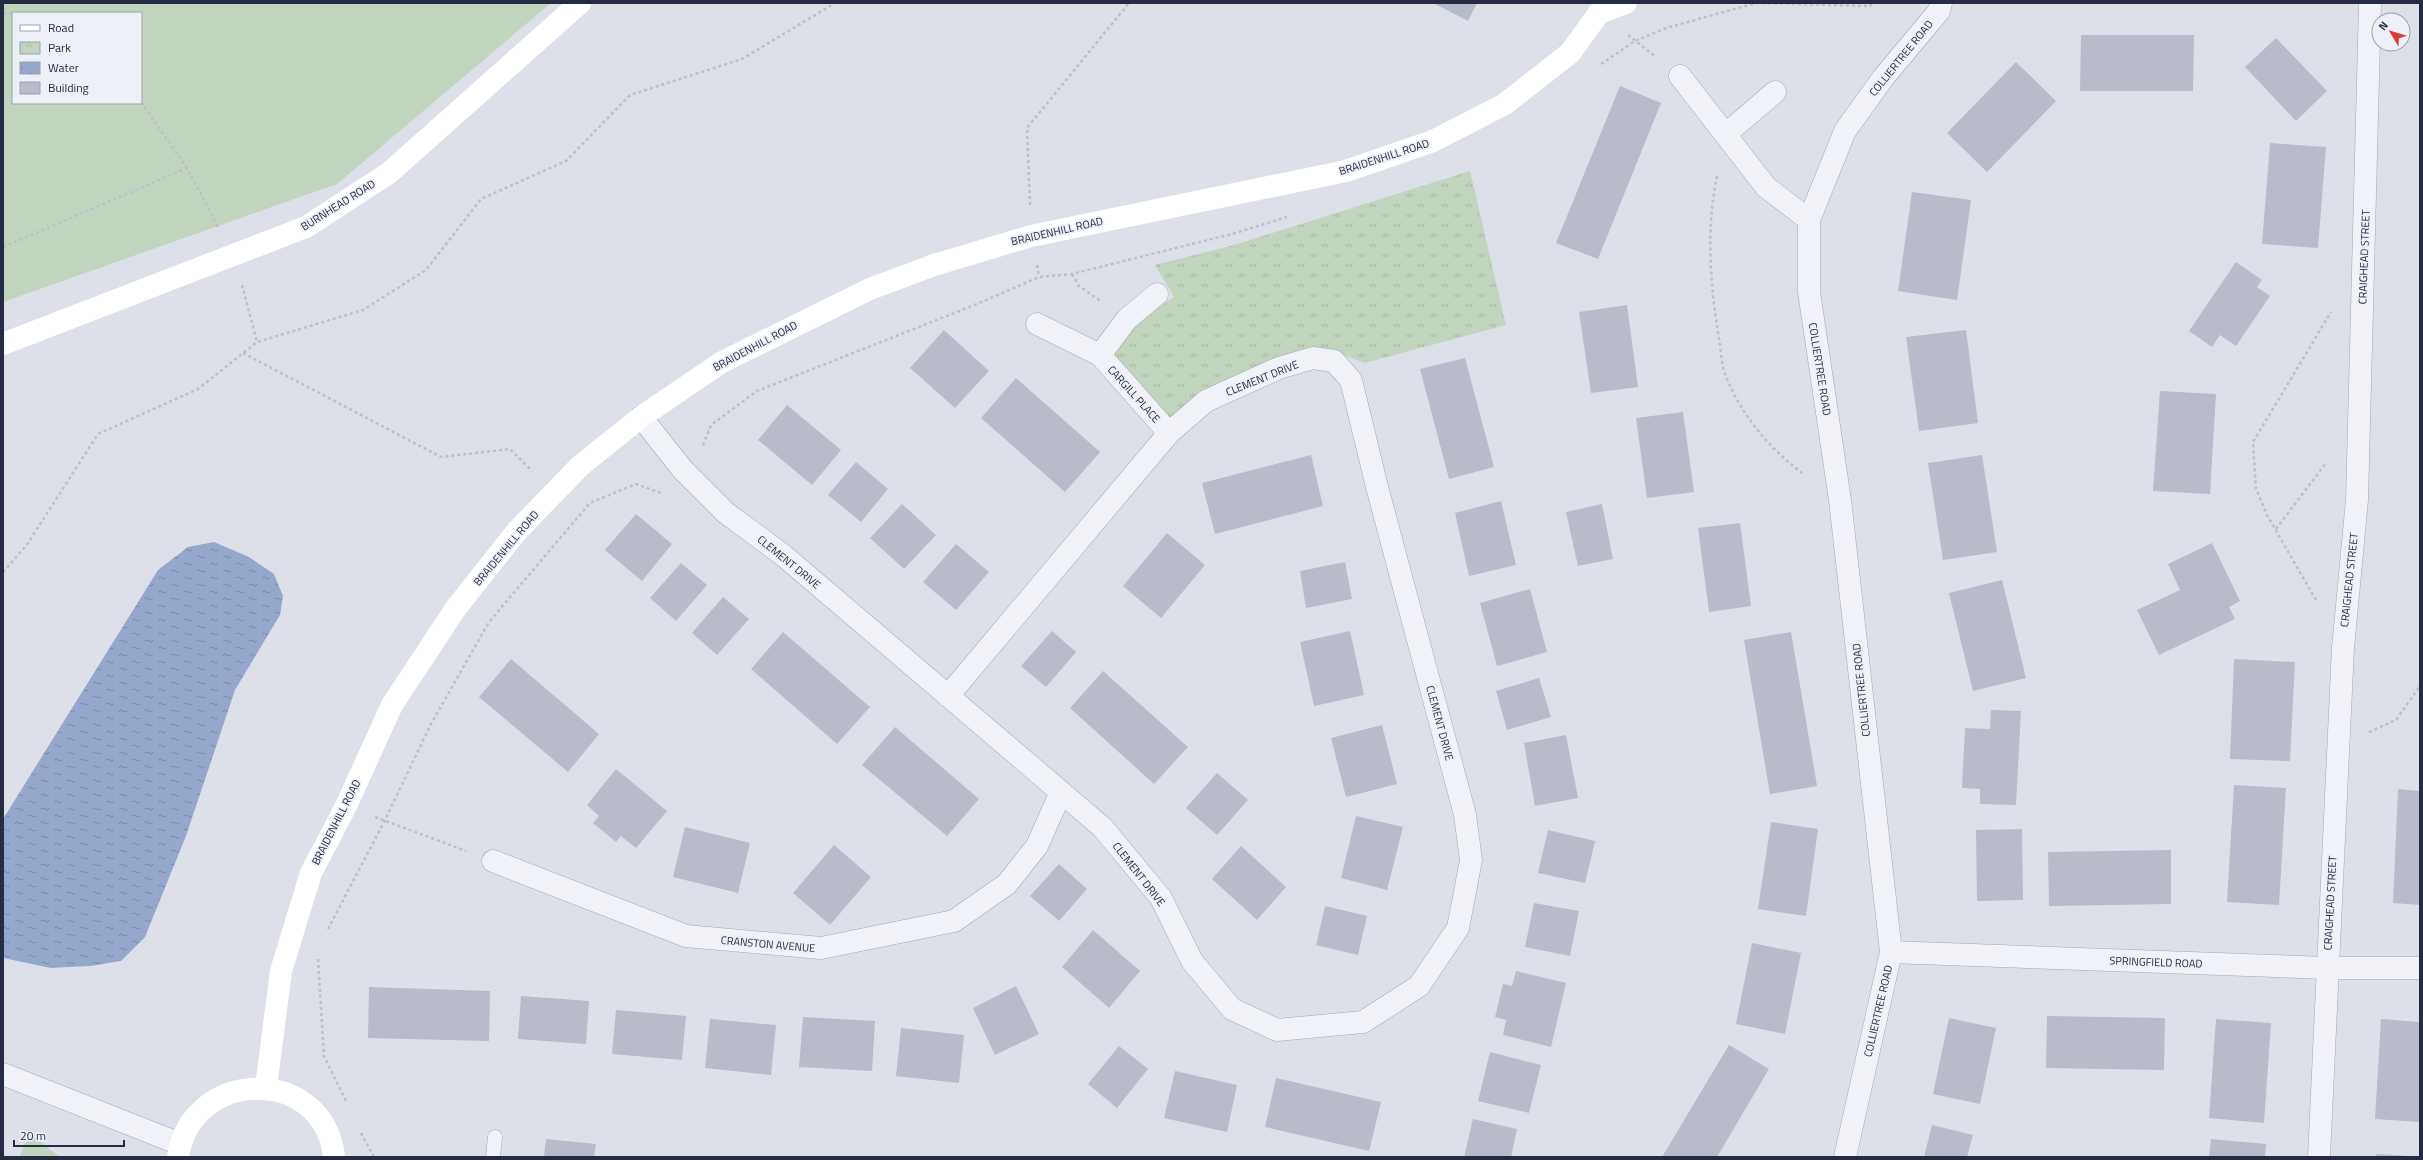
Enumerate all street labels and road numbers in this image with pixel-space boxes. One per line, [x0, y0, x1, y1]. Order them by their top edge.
street label: COLLIERTREE ROAD [1865, 17, 1937, 99]
street label: BRAIDENHILL ROAD [1337, 135, 1431, 179]
street label: BURNHEAD ROAD [298, 176, 378, 234]
street label: CRAIGHEAD STREET [2354, 209, 2374, 305]
street label: BRAIDENHILL ROAD [1009, 213, 1105, 249]
street label: BRAIDENHILL ROAD [710, 317, 800, 375]
street label: COLLIERTREE ROAD [1805, 321, 1835, 417]
street label: CLEMENT DRIVE [1223, 356, 1301, 400]
street label: CARGILL PLACE [1104, 362, 1164, 426]
street label: BRAIDENHILL ROAD [470, 507, 542, 589]
street label: CLEMENT DRIVE [754, 531, 824, 593]
street label: CRAIGHEAD STREET [2336, 532, 2362, 628]
street label: COLLIERTREE ROAD [1848, 643, 1874, 737]
street label: CLEMENT DRIVE [1422, 684, 1458, 762]
street label: BRAIDENHILL ROAD [308, 776, 364, 868]
street label: CLEMENT DRIVE [1109, 839, 1169, 909]
street label: CRAIGHEAD STREET [2320, 855, 2340, 951]
street label: CRANSTON AVENUE [720, 932, 816, 956]
street label: SPRINGFIELD ROAD [2109, 952, 2203, 972]
street label: COLLIERTREE ROAD [1860, 963, 1896, 1059]

